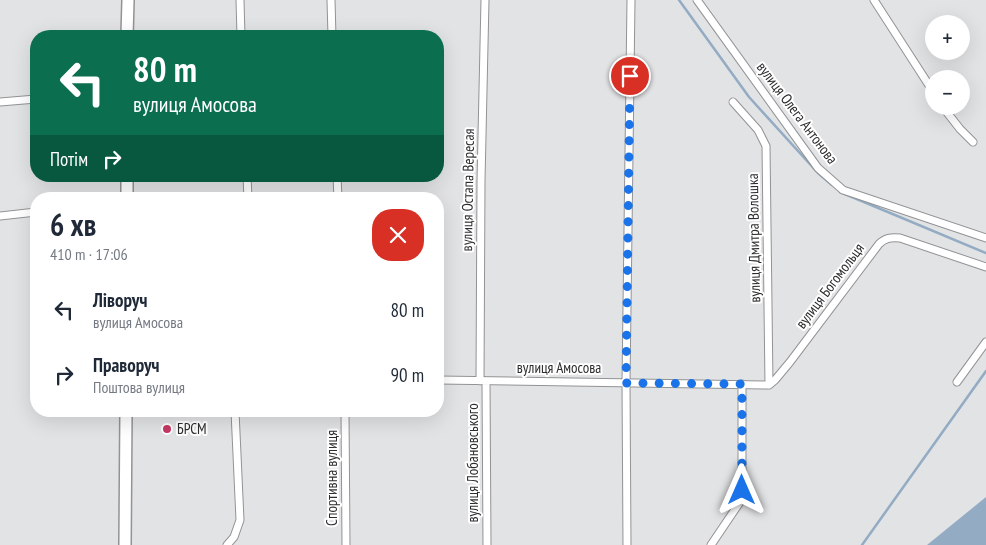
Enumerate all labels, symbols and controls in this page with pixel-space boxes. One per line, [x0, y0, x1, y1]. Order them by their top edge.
map controls [925, 15, 970, 115]
button: + [925, 15, 970, 60]
text: 80 m [133, 46, 197, 92]
icon: left [50, 50, 115, 115]
pin [609, 55, 651, 97]
street label: вулиця Олега Антонова [753, 58, 842, 168]
icon: arrive [616, 62, 644, 90]
button: − [925, 70, 970, 115]
text: вулиця Амосова [133, 90, 257, 118]
street label: вулиця Остапа Вересая [457, 128, 478, 251]
icon: right [98, 145, 126, 173]
text: Потім [50, 147, 88, 171]
street label: вулиця Дмитра Волошка [743, 173, 764, 303]
text: 6 хв [50, 205, 96, 244]
button: close [372, 209, 424, 261]
street label: вулиця Богомольця [791, 239, 868, 332]
text: 410 m · 17:06 [50, 244, 128, 264]
text: Ліворуч [93, 288, 147, 312]
icon: left [50, 296, 78, 324]
text: 80 m [391, 298, 424, 322]
text: вулиця Амосова [93, 312, 183, 332]
text: Праворуч [93, 353, 160, 377]
street label: вулиця Амосова [517, 358, 601, 377]
icon: right [50, 361, 78, 389]
text: 90 m [391, 363, 424, 387]
text: Поштова вулиця [93, 377, 185, 397]
street label: вулиця Лобановського [463, 403, 482, 523]
place label: БРСМ [177, 419, 207, 438]
marker: БРСМ [161, 423, 173, 435]
street label: Спортивна вулиця [322, 430, 341, 526]
position arrow [715, 463, 767, 515]

